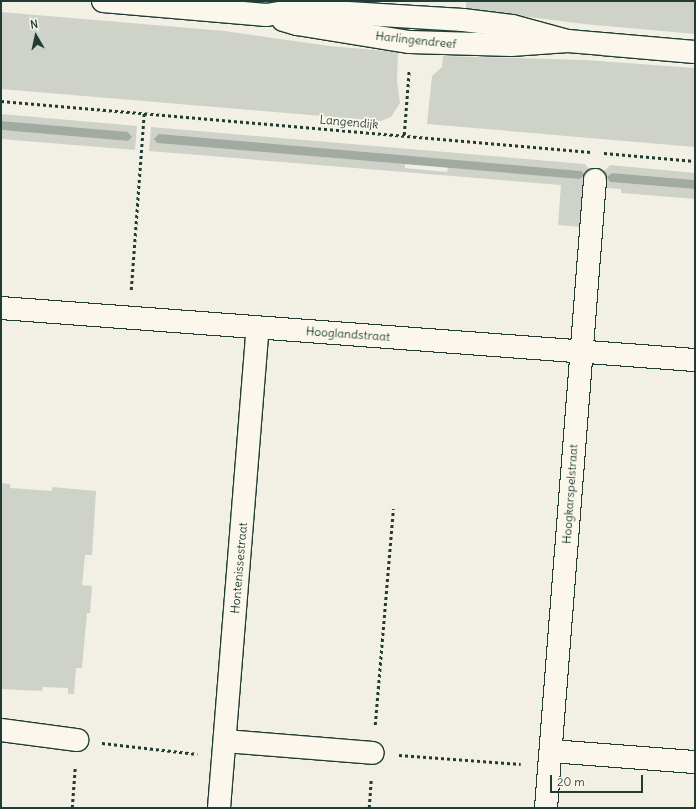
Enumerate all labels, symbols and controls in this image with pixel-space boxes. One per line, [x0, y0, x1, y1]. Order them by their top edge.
north arrow [16, 16, 56, 56]
text: N [29, 17, 39, 32]
street label: Harlingendreef [375, 29, 457, 51]
street label: Langendijk [319, 112, 379, 132]
street label: Hooglandstraat [305, 324, 391, 344]
street label: Hoogkarspelstraat [559, 444, 581, 544]
street label: Hontenissestraat [228, 522, 250, 614]
scale bar [552, 767, 645, 793]
text: 20 m [557, 774, 585, 789]

